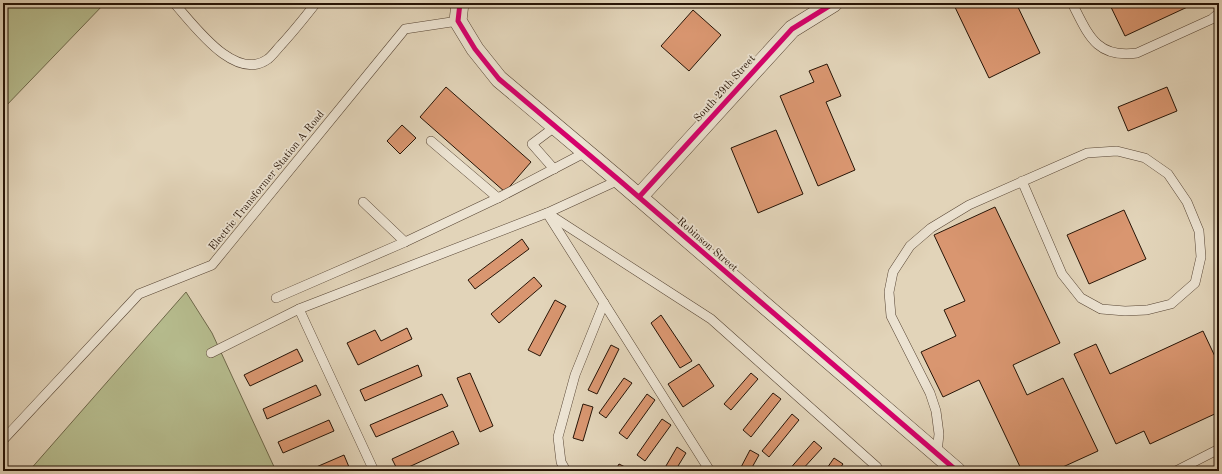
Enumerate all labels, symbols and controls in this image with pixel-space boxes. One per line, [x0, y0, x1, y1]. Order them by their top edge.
street label: South 29th Street [692, 53, 758, 125]
street label: Electric Transformer Station A Road [207, 109, 327, 253]
street label: Robinson Street [675, 216, 740, 274]

